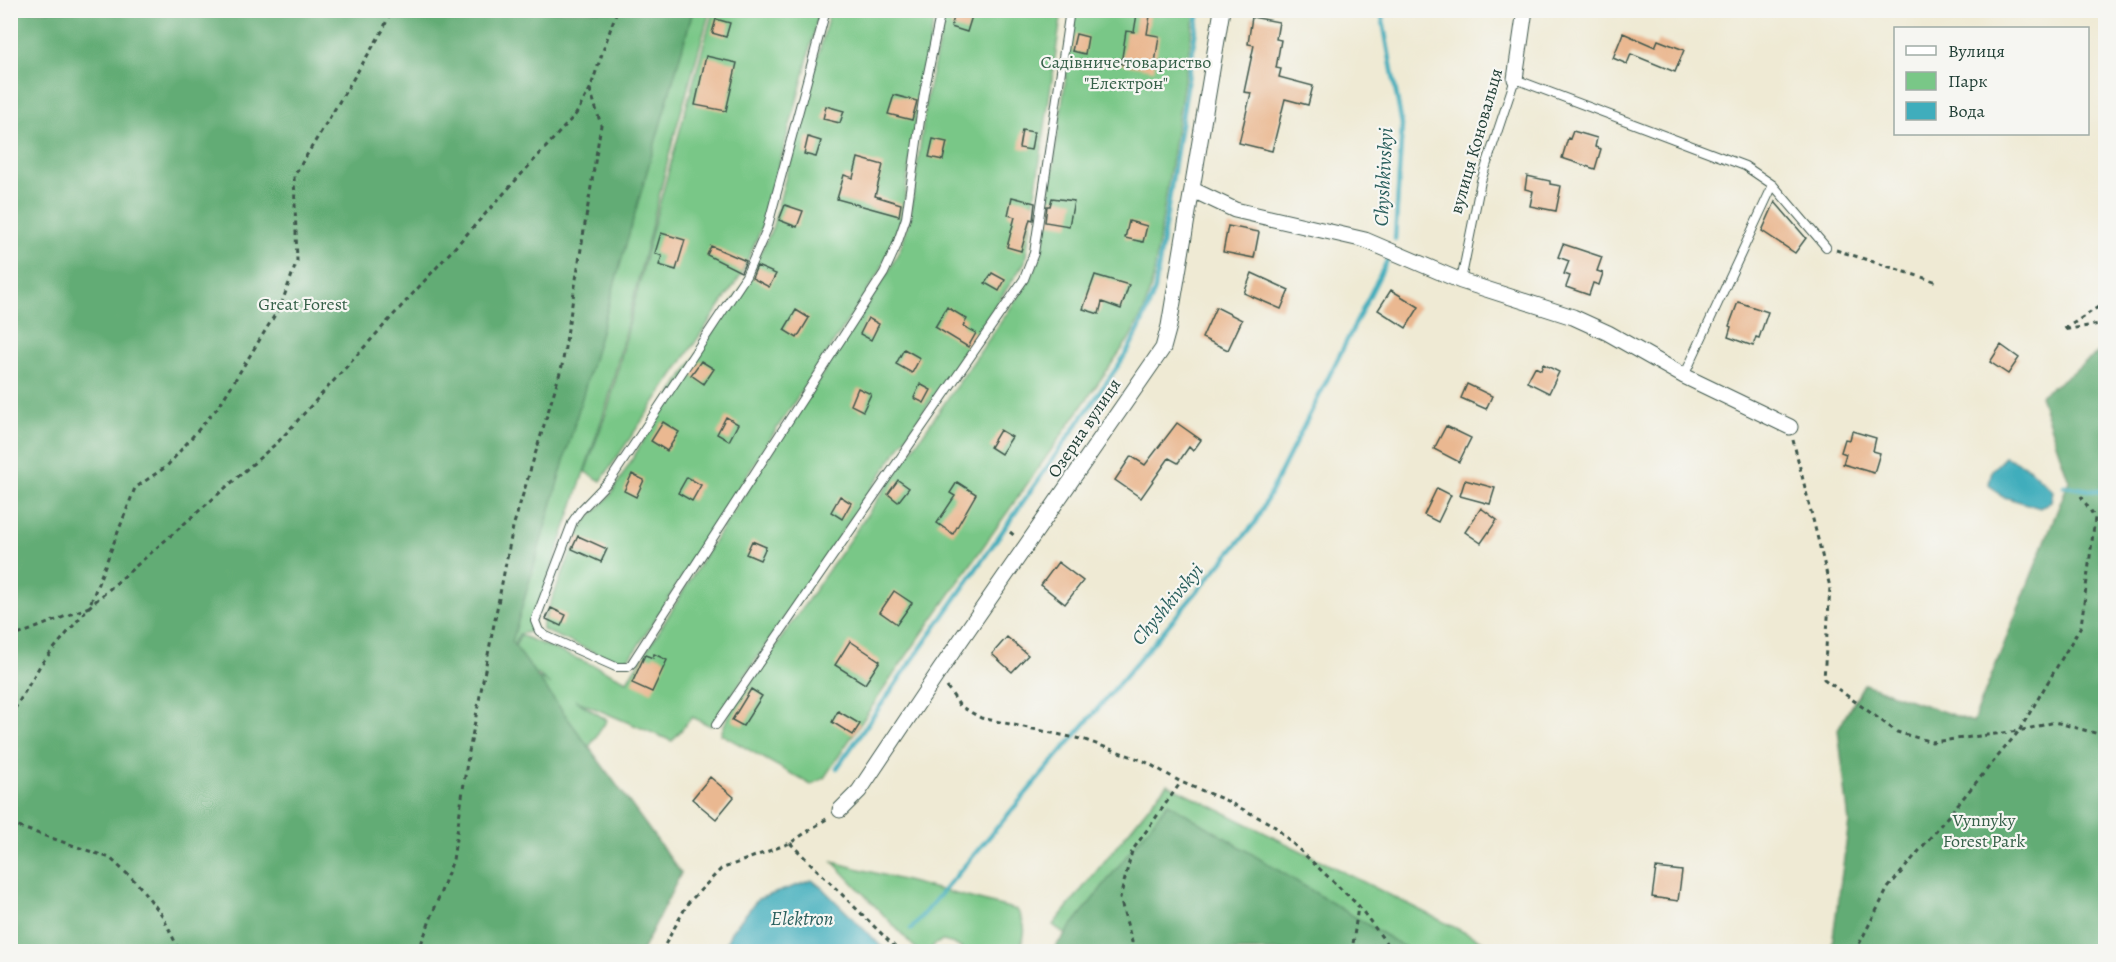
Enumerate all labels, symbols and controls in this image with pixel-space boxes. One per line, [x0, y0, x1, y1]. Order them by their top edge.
legend [1894, 27, 2089, 135]
text: Вулиця [1948, 39, 2005, 63]
park label: Садівниче товариство "Електрон" [1041, 50, 1211, 95]
street label: вулиця Коновальця [1444, 65, 1508, 217]
text: Парк [1948, 69, 1988, 93]
text: Вода [1948, 99, 1986, 123]
water label: Chyshkivskyi [1367, 127, 1400, 227]
park label: Great Forest [258, 292, 348, 316]
street label: Озерна вулиця [1042, 374, 1126, 482]
water label: Chyshkivskyi [1125, 558, 1210, 651]
park label: Vynnyky Forest Park [1943, 808, 2025, 853]
water label: Elektron [771, 905, 834, 932]

